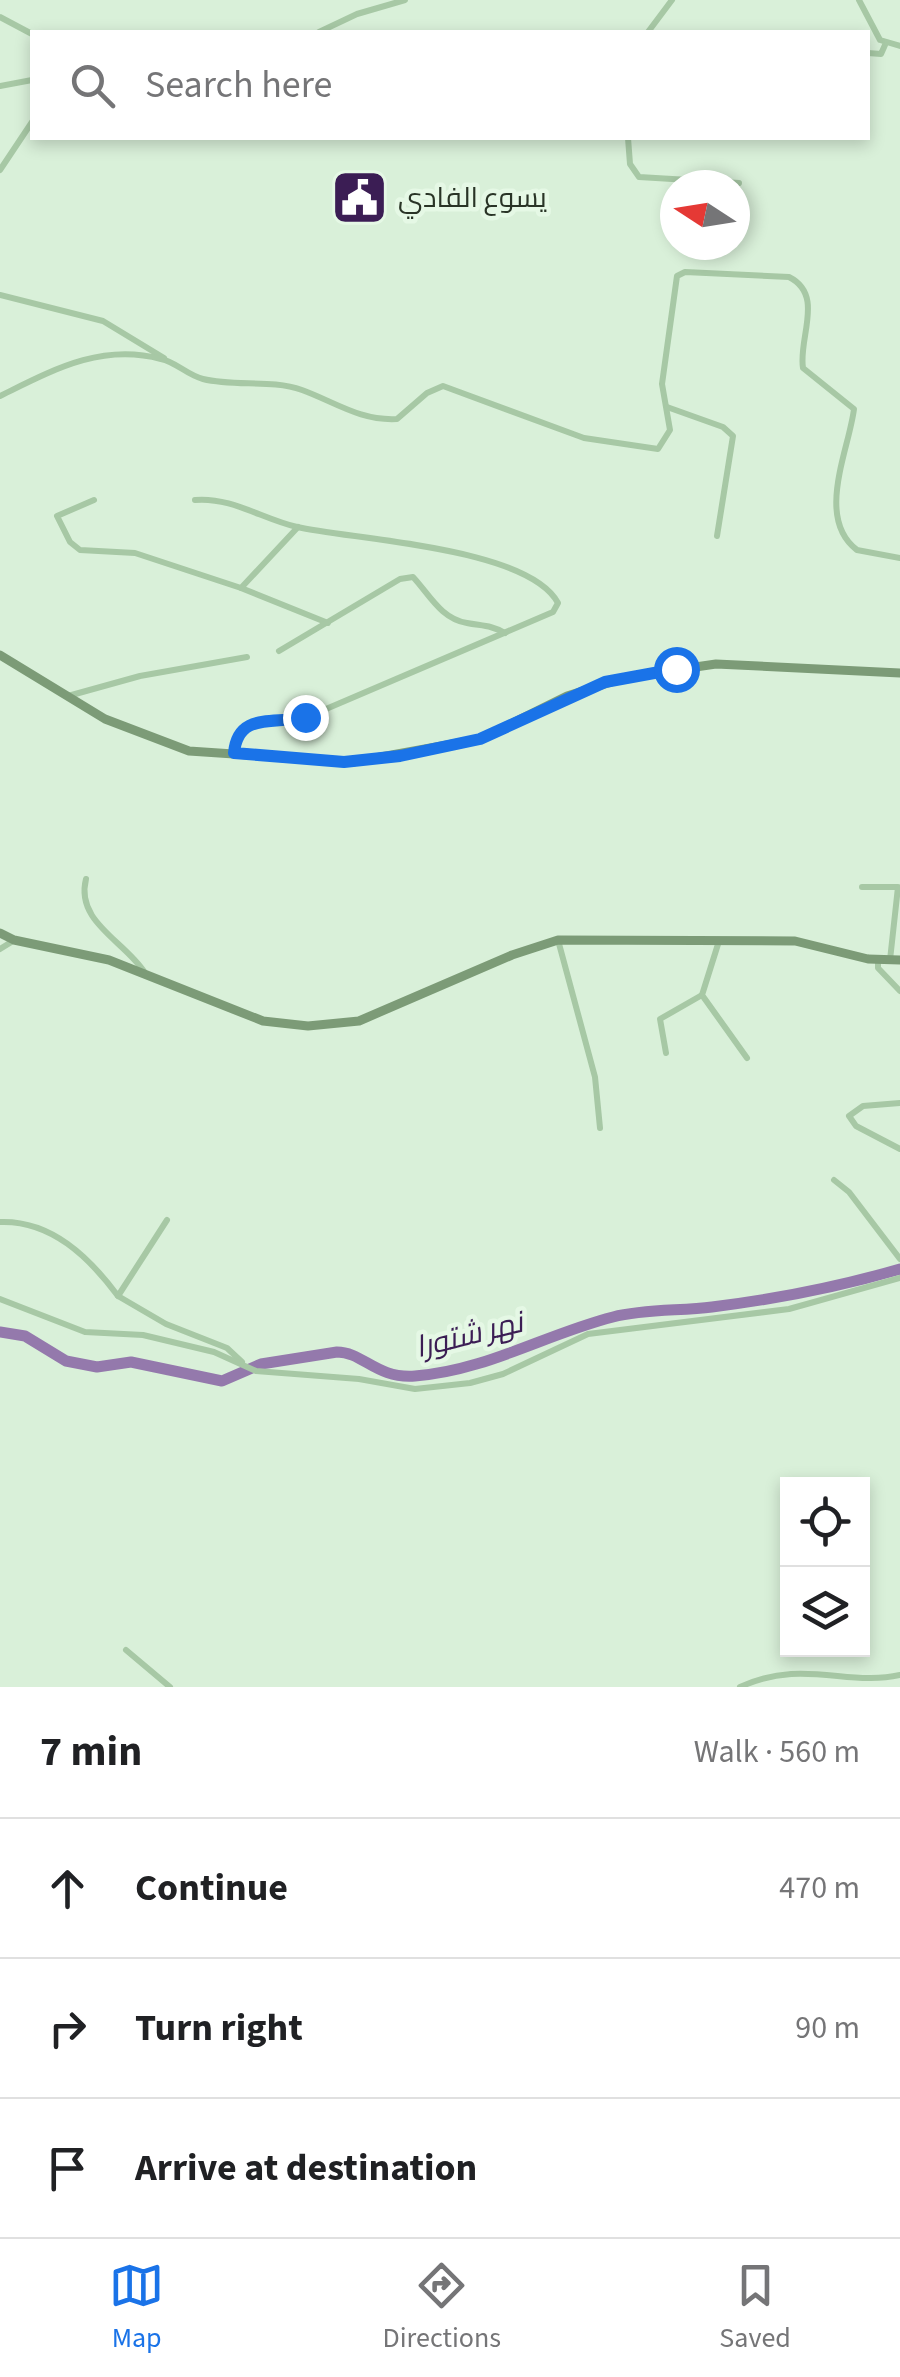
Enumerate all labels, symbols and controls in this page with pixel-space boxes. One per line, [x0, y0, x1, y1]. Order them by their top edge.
search box [30, 30, 870, 140]
icon: search [65, 58, 120, 113]
text: Search here [145, 58, 332, 112]
public building icon: يسوع الفادي [329, 168, 389, 228]
north arrow [660, 170, 750, 260]
place label: يسوع الفادي [398, 178, 547, 219]
route start [654, 647, 700, 693]
route end [283, 695, 329, 741]
water label: نهر شتورا [411, 1300, 530, 1369]
map controls [780, 1477, 870, 1657]
button: locate [780, 1477, 870, 1567]
button: layers [780, 1567, 870, 1657]
text: 7 min [40, 1722, 142, 1782]
text: Walk · 560 m [694, 1729, 860, 1775]
icon: ahead [40, 1861, 95, 1916]
text: Continue [135, 1861, 288, 1915]
text: 470 m [779, 1865, 860, 1911]
icon: right [40, 2001, 95, 2056]
text: Turn right [135, 2001, 303, 2055]
text: 90 m [795, 2005, 860, 2051]
icon: arrive [40, 2141, 95, 2196]
text: Arrive at destination [135, 2141, 477, 2195]
tab: Map [109, 2258, 164, 2358]
tab: Directions [383, 2258, 501, 2358]
tab: Saved [719, 2258, 791, 2358]

